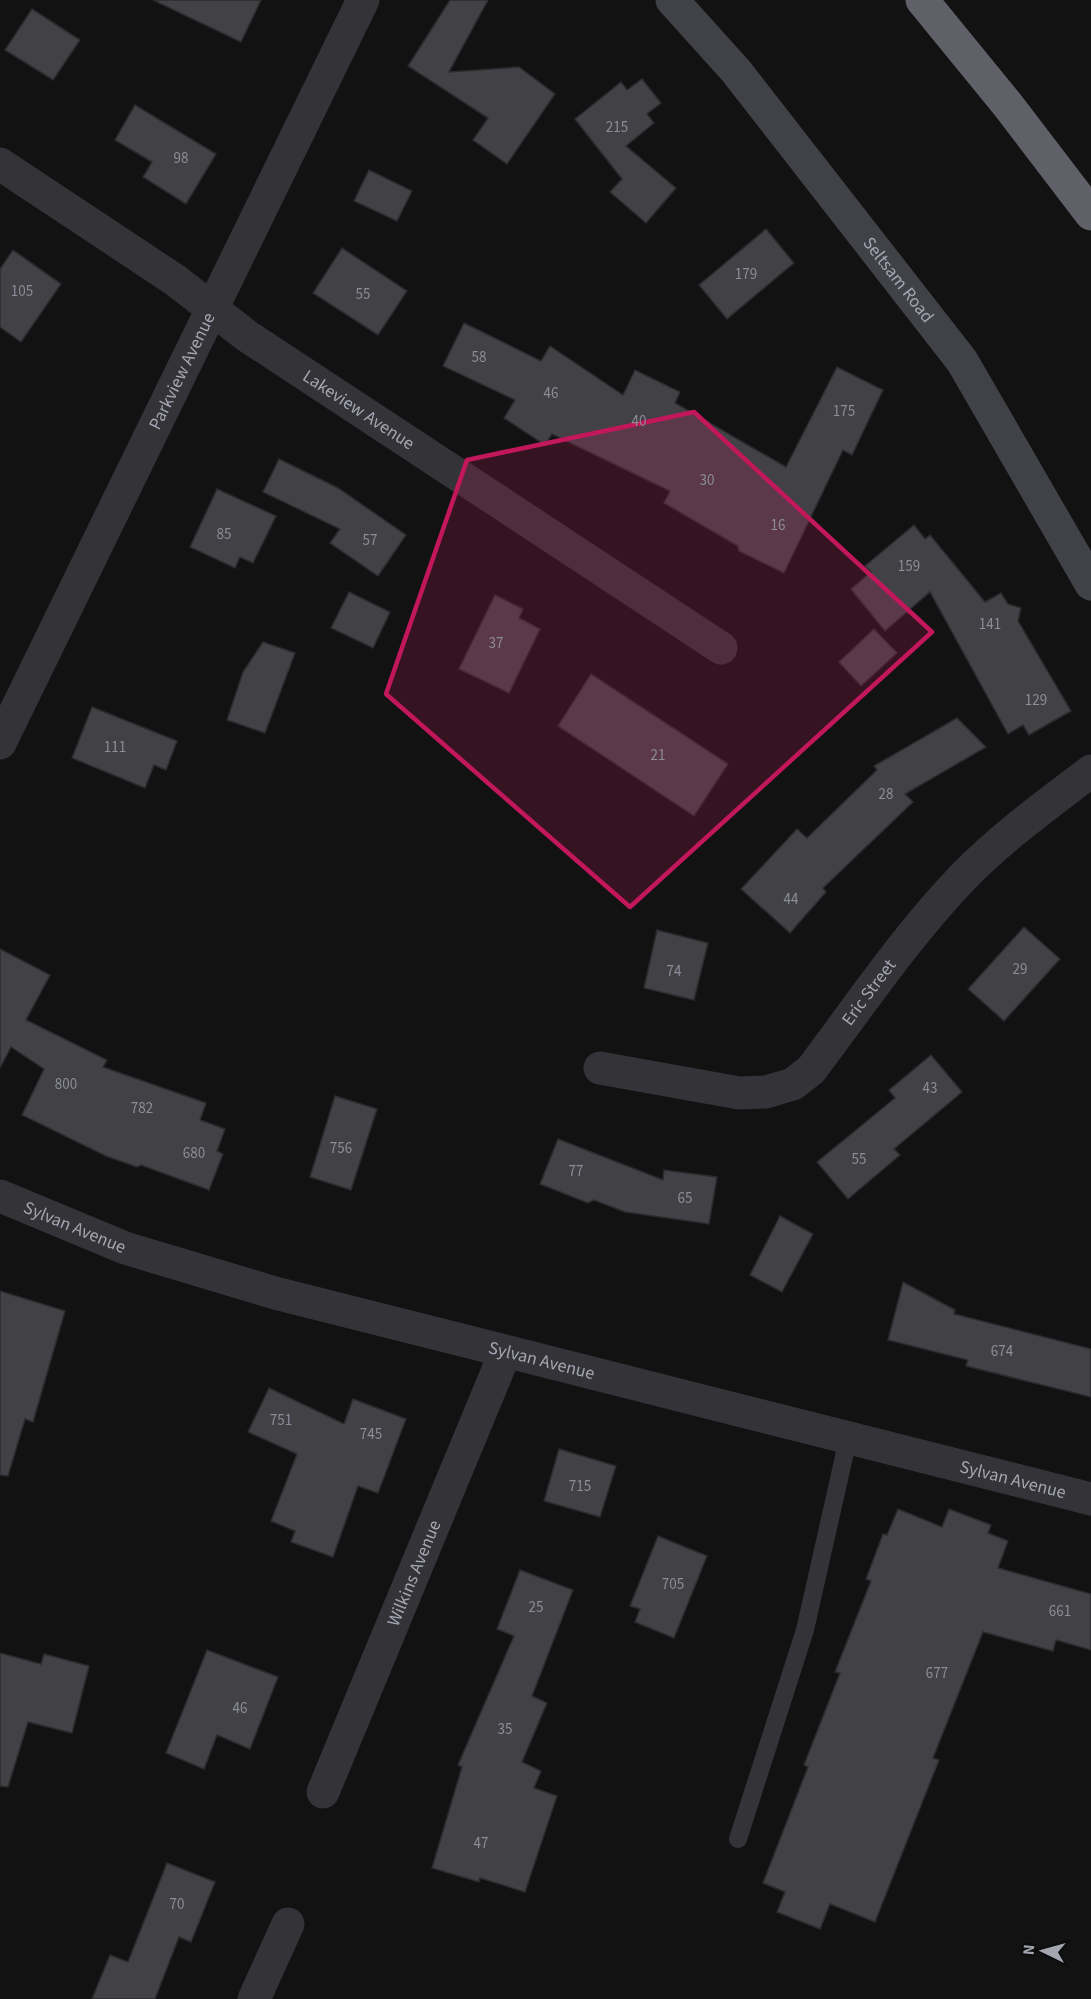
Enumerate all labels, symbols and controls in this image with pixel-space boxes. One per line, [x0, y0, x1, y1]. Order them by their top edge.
house number: 215 [606, 117, 628, 138]
house number: 98 [174, 148, 188, 169]
street label: Seltsam Road [857, 232, 940, 328]
house number: 179 [735, 264, 757, 285]
house number: 105 [11, 281, 33, 302]
house number: 55 [356, 284, 370, 305]
street label: Parkview Avenue [143, 308, 221, 434]
house number: 58 [472, 347, 486, 368]
street label: Lakeview Avenue [298, 364, 419, 456]
house number: 46 [544, 383, 558, 404]
house number: 175 [833, 401, 855, 422]
house number: 40 [632, 411, 646, 432]
house number: 30 [700, 470, 714, 491]
house number: 16 [771, 515, 785, 536]
house number: 85 [217, 524, 231, 545]
house number: 57 [363, 530, 377, 551]
house number: 159 [898, 556, 920, 577]
house number: 141 [979, 614, 1001, 635]
house number: 37 [489, 633, 503, 654]
house number: 129 [1025, 690, 1047, 711]
house number: 111 [104, 737, 126, 758]
house number: 21 [651, 745, 665, 766]
house number: 28 [879, 784, 893, 805]
house number: 44 [784, 889, 799, 910]
street label: Eric Street [836, 954, 902, 1031]
house number: 29 [1013, 959, 1027, 980]
house number: 74 [667, 961, 682, 982]
house number: 800 [55, 1074, 77, 1095]
house number: 43 [923, 1078, 937, 1099]
house number: 782 [131, 1098, 153, 1119]
house number: 756 [330, 1138, 352, 1159]
house number: 680 [183, 1143, 205, 1164]
house number: 55 [852, 1149, 866, 1170]
house number: 77 [569, 1161, 583, 1182]
house number: 65 [678, 1188, 692, 1209]
street label: Sylvan Avenue [20, 1195, 130, 1260]
street label: Sylvan Avenue [486, 1335, 597, 1386]
house number: 674 [991, 1341, 1014, 1362]
house number: 751 [270, 1410, 292, 1431]
house number: 745 [360, 1424, 382, 1445]
street label: Sylvan Avenue [957, 1454, 1069, 1505]
house number: 715 [569, 1476, 591, 1497]
street label: Wilkins Avenue [381, 1516, 447, 1630]
house number: 705 [662, 1574, 684, 1595]
house number: 25 [529, 1597, 543, 1618]
house number: 661 [1049, 1601, 1071, 1622]
house number: 677 [926, 1663, 948, 1684]
house number: 46 [233, 1698, 247, 1719]
house number: 35 [498, 1719, 512, 1740]
house number: 47 [474, 1833, 488, 1854]
house number: 70 [170, 1894, 184, 1915]
north arrow [1013, 1921, 1073, 1981]
text: N [1018, 1944, 1040, 1956]

